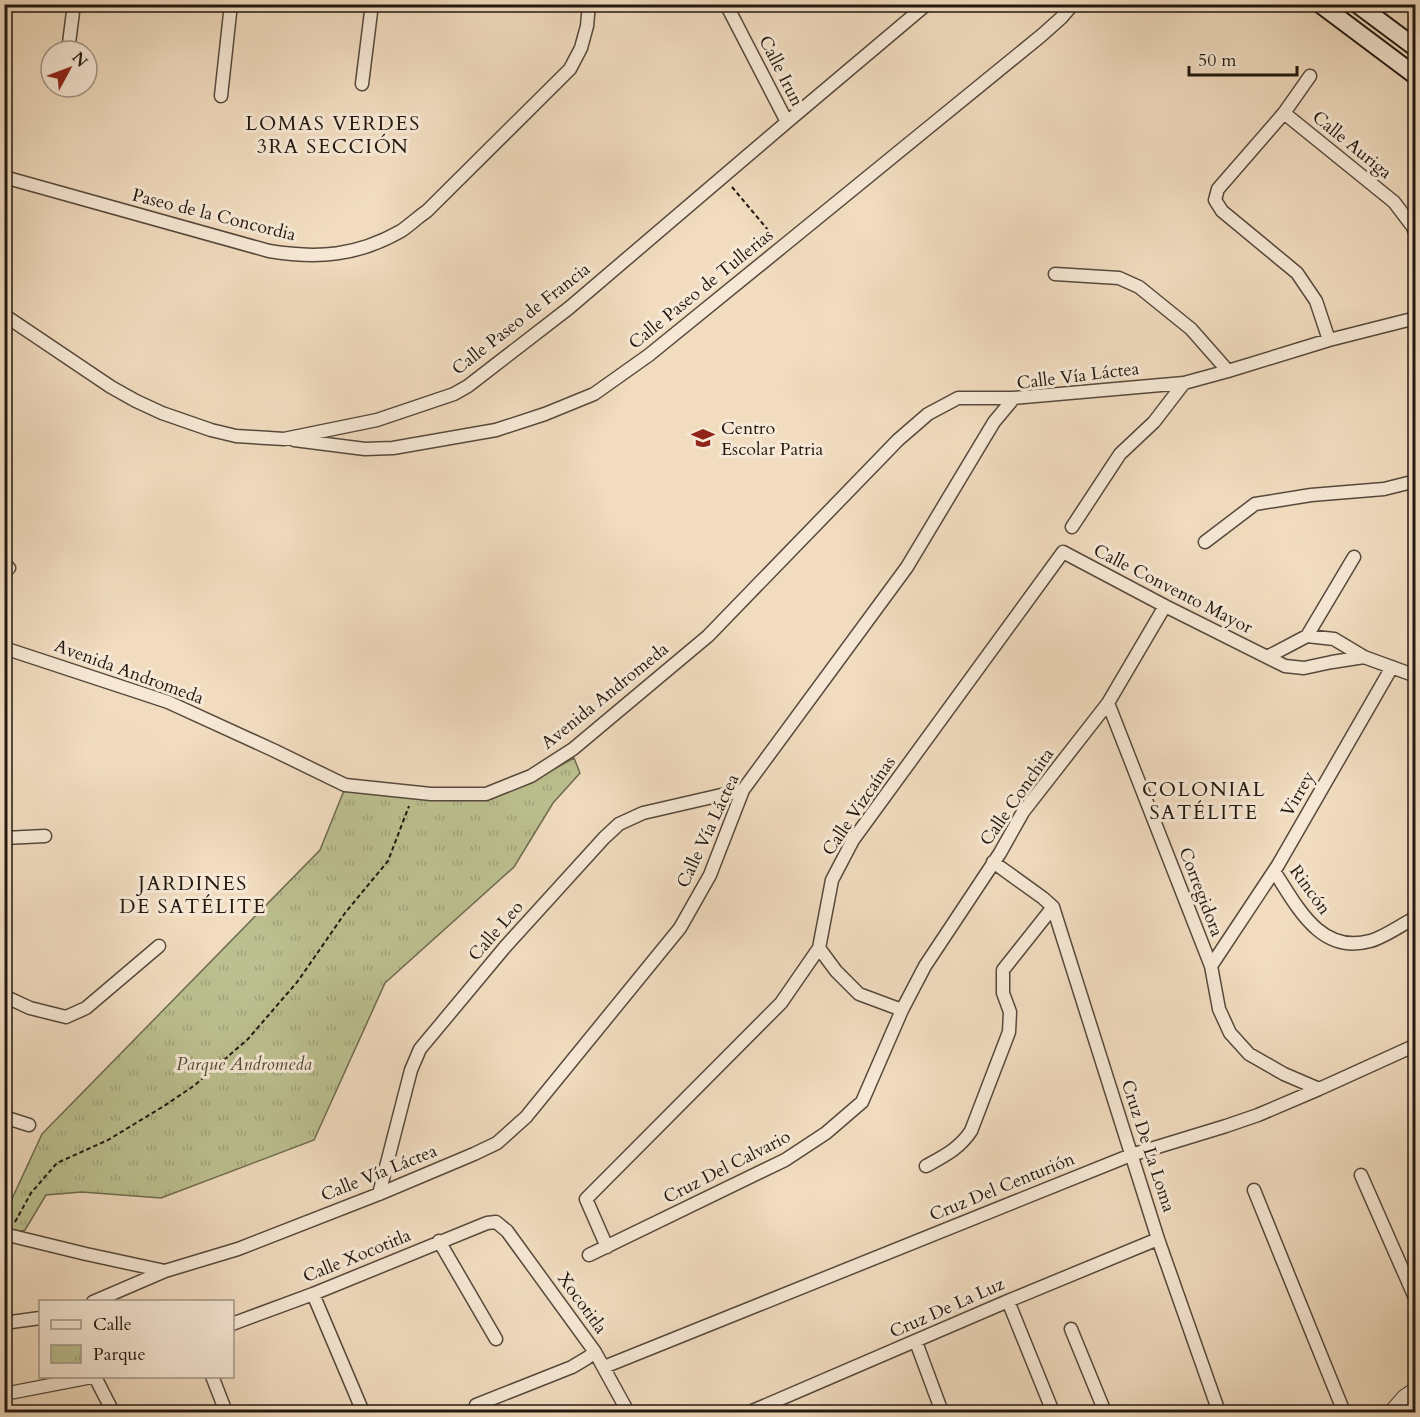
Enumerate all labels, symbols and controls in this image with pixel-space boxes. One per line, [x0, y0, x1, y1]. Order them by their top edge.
street label: Calle Irun [752, 31, 810, 111]
north arrow [39, 39, 99, 99]
scale bar [1189, 39, 1297, 77]
text: N [67, 47, 92, 72]
text: 50 m [1198, 48, 1237, 73]
street label: Calle Auriga [1307, 105, 1397, 185]
district label: LOMAS VERDES 3RA SECCIÓN [245, 110, 421, 160]
street label: Paseo de la Concordia [130, 183, 299, 247]
street label: Calle Paseo de Tullerias [623, 223, 779, 355]
street label: Calle Paseo de Francia [447, 257, 596, 381]
street label: Calle Vía Láctea [1015, 356, 1141, 396]
place label: Centro Escolar Patria [721, 416, 824, 462]
school or university icon: Centro Escolar Patria [690, 425, 716, 451]
street label: Calle Convento Mayor [1089, 538, 1257, 640]
street label: Avenida Andromeda [51, 633, 207, 711]
street label: Avenida Andromeda [536, 637, 674, 755]
street label: Calle Conchita [974, 743, 1060, 851]
street label: Calle Vizcaínas [816, 751, 902, 861]
street label: Virrey [1275, 766, 1321, 822]
street label: Calle Vía Láctea [671, 770, 745, 892]
district label: COLONIAL SATÉLITE [1142, 776, 1266, 826]
street label: Corregidora [1173, 844, 1230, 940]
street label: Rincón [1283, 860, 1337, 921]
district label: JARDINES DE SATÉLITE [119, 870, 267, 920]
street label: Calle Leo [463, 895, 529, 967]
park label: Parque Andromeda [176, 1052, 312, 1077]
street label: Cruz De La Loma [1115, 1077, 1181, 1216]
street label: Cruz Del Calvario [659, 1124, 795, 1210]
street label: Calle Vía Láctea [317, 1138, 441, 1208]
street label: Cruz Del Centurión [926, 1146, 1079, 1228]
street label: Calle Xocotitla [299, 1223, 415, 1289]
street label: Xocotitla [551, 1267, 613, 1339]
street label: Cruz De La Luz [886, 1272, 1008, 1344]
legend [39, 1300, 234, 1378]
text: Calle [93, 1312, 132, 1337]
text: Parque [93, 1342, 146, 1367]

